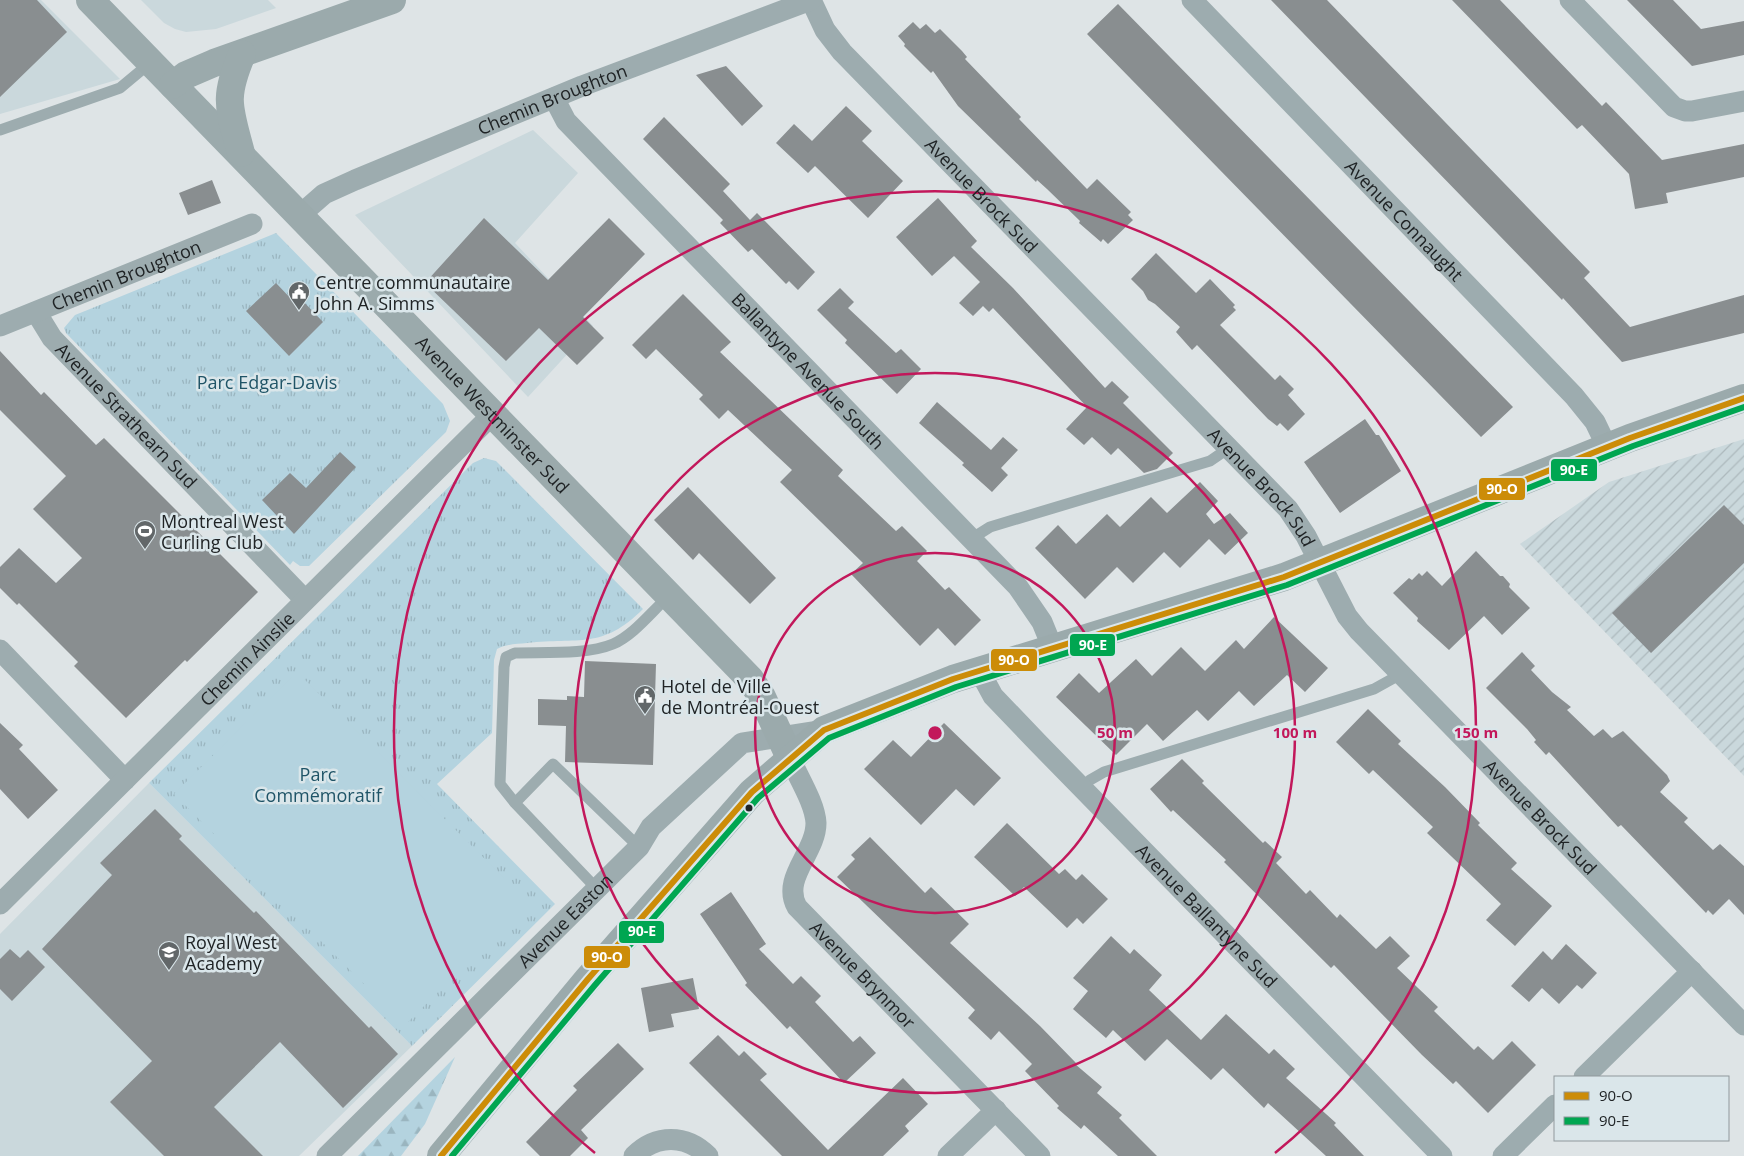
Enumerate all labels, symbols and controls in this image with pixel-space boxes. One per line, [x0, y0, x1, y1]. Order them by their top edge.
street label: Chemin Broughton [474, 58, 630, 140]
street label: Avenue Brock Sud [920, 132, 1043, 258]
street label: Avenue Connaught [1340, 154, 1469, 286]
street label: Chemin Broughton [48, 234, 204, 316]
place label: Centre communautaire John A. Simms [313, 270, 510, 315]
public building icon: Centre communautaire John A. Simms [287, 280, 311, 311]
street label: Ballantyne Avenue South [727, 287, 890, 454]
street label: Avenue Westminster Sud [411, 331, 575, 498]
street label: Avenue Strathearn Sud [51, 337, 203, 493]
park label: Parc Edgar-Davis [197, 370, 337, 394]
street label: Avenue Brock Sud [1203, 422, 1321, 550]
line badge: 90-E [1550, 458, 1598, 482]
text: 90-E [1560, 460, 1588, 479]
line badge: 90-O [1478, 477, 1526, 501]
text: 90-O [1486, 479, 1518, 498]
place label: Montreal West Curling Club [161, 509, 284, 554]
sports icon: Montreal West Curling Club [133, 519, 157, 550]
street label: Chemin Ainslie [194, 606, 299, 711]
line badge: 90-E [1069, 633, 1116, 657]
text: 90-E [1079, 635, 1107, 654]
line badge: 90-O [990, 648, 1038, 672]
text: 90-O [998, 650, 1030, 669]
place label: Hotel de Ville de Montréal-Ouest [661, 674, 819, 719]
public building icon: Hotel de Ville de Montréal-Ouest [633, 684, 657, 715]
text: 50 m [1097, 722, 1133, 742]
text: 100 m [1273, 722, 1317, 742]
text: 150 m [1454, 722, 1498, 742]
centre of rings [926, 724, 944, 742]
street label: Avenue Brock Sud [1479, 754, 1602, 880]
park label: Parc Commémoratif [254, 762, 383, 807]
unlabelled marker [744, 803, 754, 813]
street label: Avenue Ballantyne Sud [1131, 838, 1283, 993]
street label: Avenue Easton [512, 868, 618, 973]
street label: Avenue Brynmor [805, 916, 921, 1034]
line badge: 90-E [618, 920, 665, 944]
text: 90-E [628, 921, 656, 940]
place label: Royal West Academy [185, 930, 277, 975]
school or university icon: Royal West Academy [157, 940, 181, 971]
line badge: 90-O [583, 945, 631, 969]
text: 90-O [591, 947, 623, 966]
legend [1554, 1076, 1729, 1141]
text: 90-O [1599, 1085, 1633, 1105]
text: 90-E [1599, 1110, 1629, 1130]

